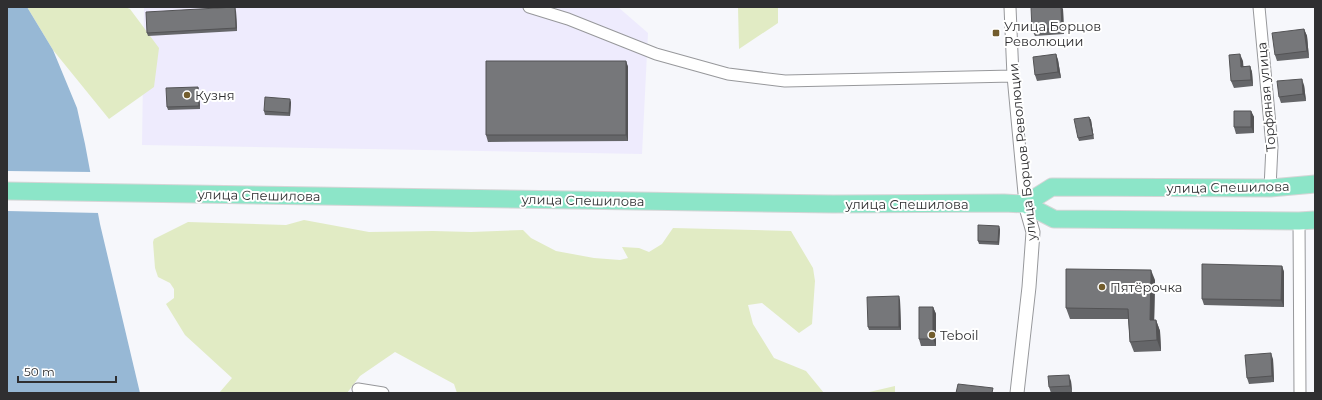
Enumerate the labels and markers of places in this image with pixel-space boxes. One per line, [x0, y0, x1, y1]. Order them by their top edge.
place label: Улица Борцов Революции [1004, 18, 1101, 49]
marker: Улица Борцов Революции [991, 28, 1001, 38]
place label: Кузня [195, 87, 235, 103]
marker: Кузня [182, 90, 192, 100]
place label: Пятёрочка [1110, 279, 1182, 295]
marker: Пятёрочка [1097, 282, 1107, 292]
place label: Teboil [940, 327, 979, 343]
marker: Teboil [927, 330, 937, 340]

